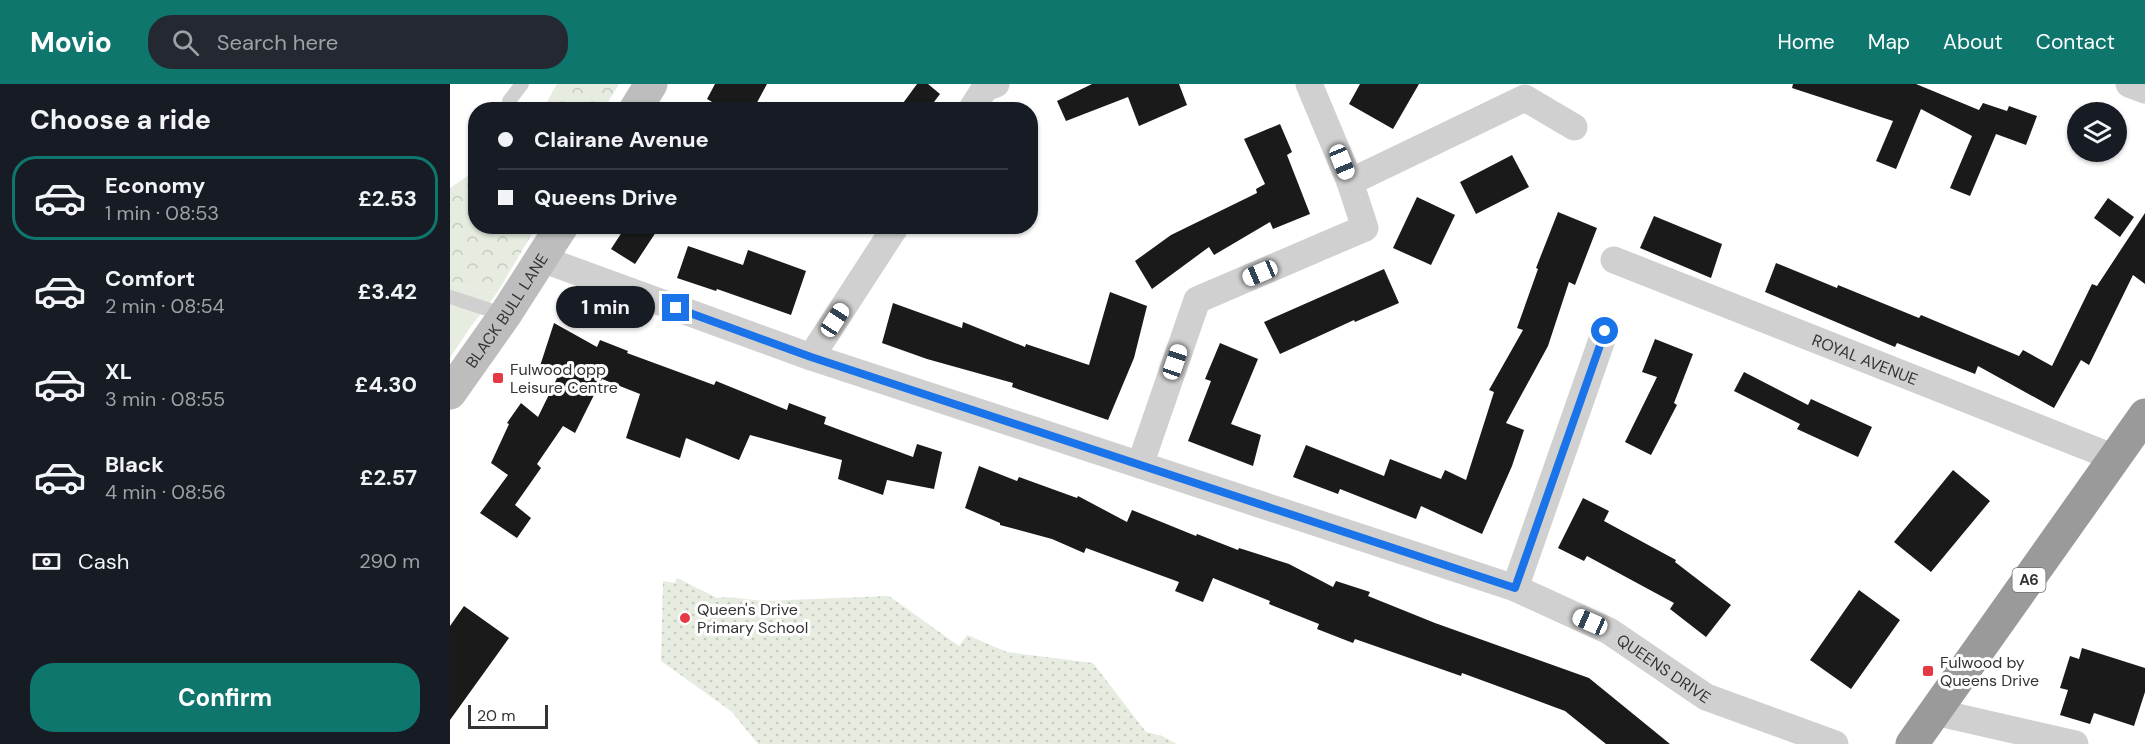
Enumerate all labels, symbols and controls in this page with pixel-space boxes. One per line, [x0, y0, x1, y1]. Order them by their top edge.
search box [148, 15, 568, 69]
text: Movio [30, 24, 112, 61]
icon: search [169, 26, 202, 59]
text: Search here [217, 28, 338, 57]
text: Home [1777, 28, 1835, 56]
text: Map [1868, 28, 1910, 56]
text: About [1943, 28, 2003, 56]
text: Contact [2036, 28, 2115, 56]
text: Choose a ride [30, 102, 211, 137]
map controls [2067, 102, 2127, 162]
button: layers [2067, 102, 2127, 162]
text: Clairane Avenue [534, 125, 709, 154]
car [1327, 142, 1357, 182]
icon: car [33, 171, 87, 225]
text: Economy [105, 171, 205, 200]
text: Queens Drive [534, 183, 677, 212]
text: £2.53 [358, 184, 417, 213]
text: 1 min · 08:53 [105, 200, 219, 226]
street label: BLACK BULL LANE [461, 249, 552, 372]
car [1240, 258, 1280, 288]
icon: car [33, 264, 87, 318]
text: Comfort [105, 264, 195, 293]
text: £3.42 [357, 277, 417, 306]
callout: 1 min [556, 287, 655, 329]
text: 2 min · 08:54 [105, 293, 225, 319]
text: 1 min [581, 294, 630, 320]
route end [662, 294, 689, 321]
car [818, 300, 852, 340]
route start [1591, 317, 1618, 344]
street label: ROYAL AVENUE [1809, 329, 1921, 390]
car [1161, 342, 1189, 382]
icon: car [33, 357, 87, 411]
text: XL [105, 357, 132, 386]
place label: Fulwood opp Leisure Centre [510, 359, 618, 398]
text: £4.30 [355, 370, 417, 399]
marker: Fulwood opp Leisure Centre [491, 371, 505, 385]
text: 3 min · 08:55 [105, 386, 225, 412]
icon: car [33, 450, 87, 504]
text: Black [105, 450, 164, 479]
text: £2.57 [360, 463, 417, 492]
text: 4 min · 08:56 [105, 479, 226, 505]
icon: cash [30, 545, 63, 578]
text: Cash [78, 547, 129, 576]
text: 290 m [359, 548, 420, 574]
road number: A6 [2012, 568, 2046, 592]
place label: Queen's Drive Primary School [697, 599, 808, 638]
car [1570, 606, 1610, 638]
marker: Queen's Drive Primary School [678, 611, 692, 625]
street label: QUEENS DRIVE [1613, 629, 1715, 708]
place label: Fulwood by Queens Drive [1940, 652, 2039, 691]
button: Confirm [30, 663, 420, 732]
marker: Fulwood by Queens Drive [1921, 664, 1935, 678]
scale bar [468, 702, 548, 730]
text: 20 m [477, 705, 516, 726]

